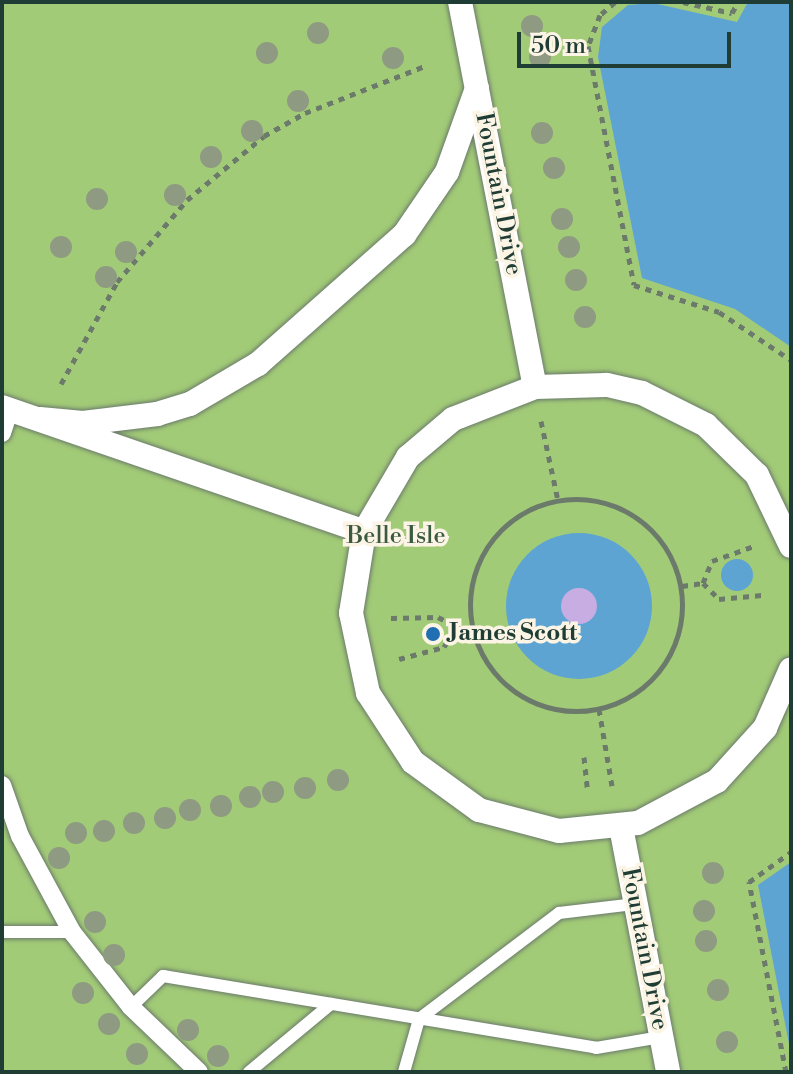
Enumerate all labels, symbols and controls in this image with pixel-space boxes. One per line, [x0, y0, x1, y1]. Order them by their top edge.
scale bar [521, 16, 735, 66]
text: 50 m [531, 31, 586, 61]
street label: Fountain Drive [468, 110, 528, 278]
park label: Belle Isle [346, 523, 446, 551]
place label: James Scott [449, 620, 577, 648]
marker: James Scott [424, 625, 442, 643]
street label: Fountain Drive [614, 865, 674, 1033]

